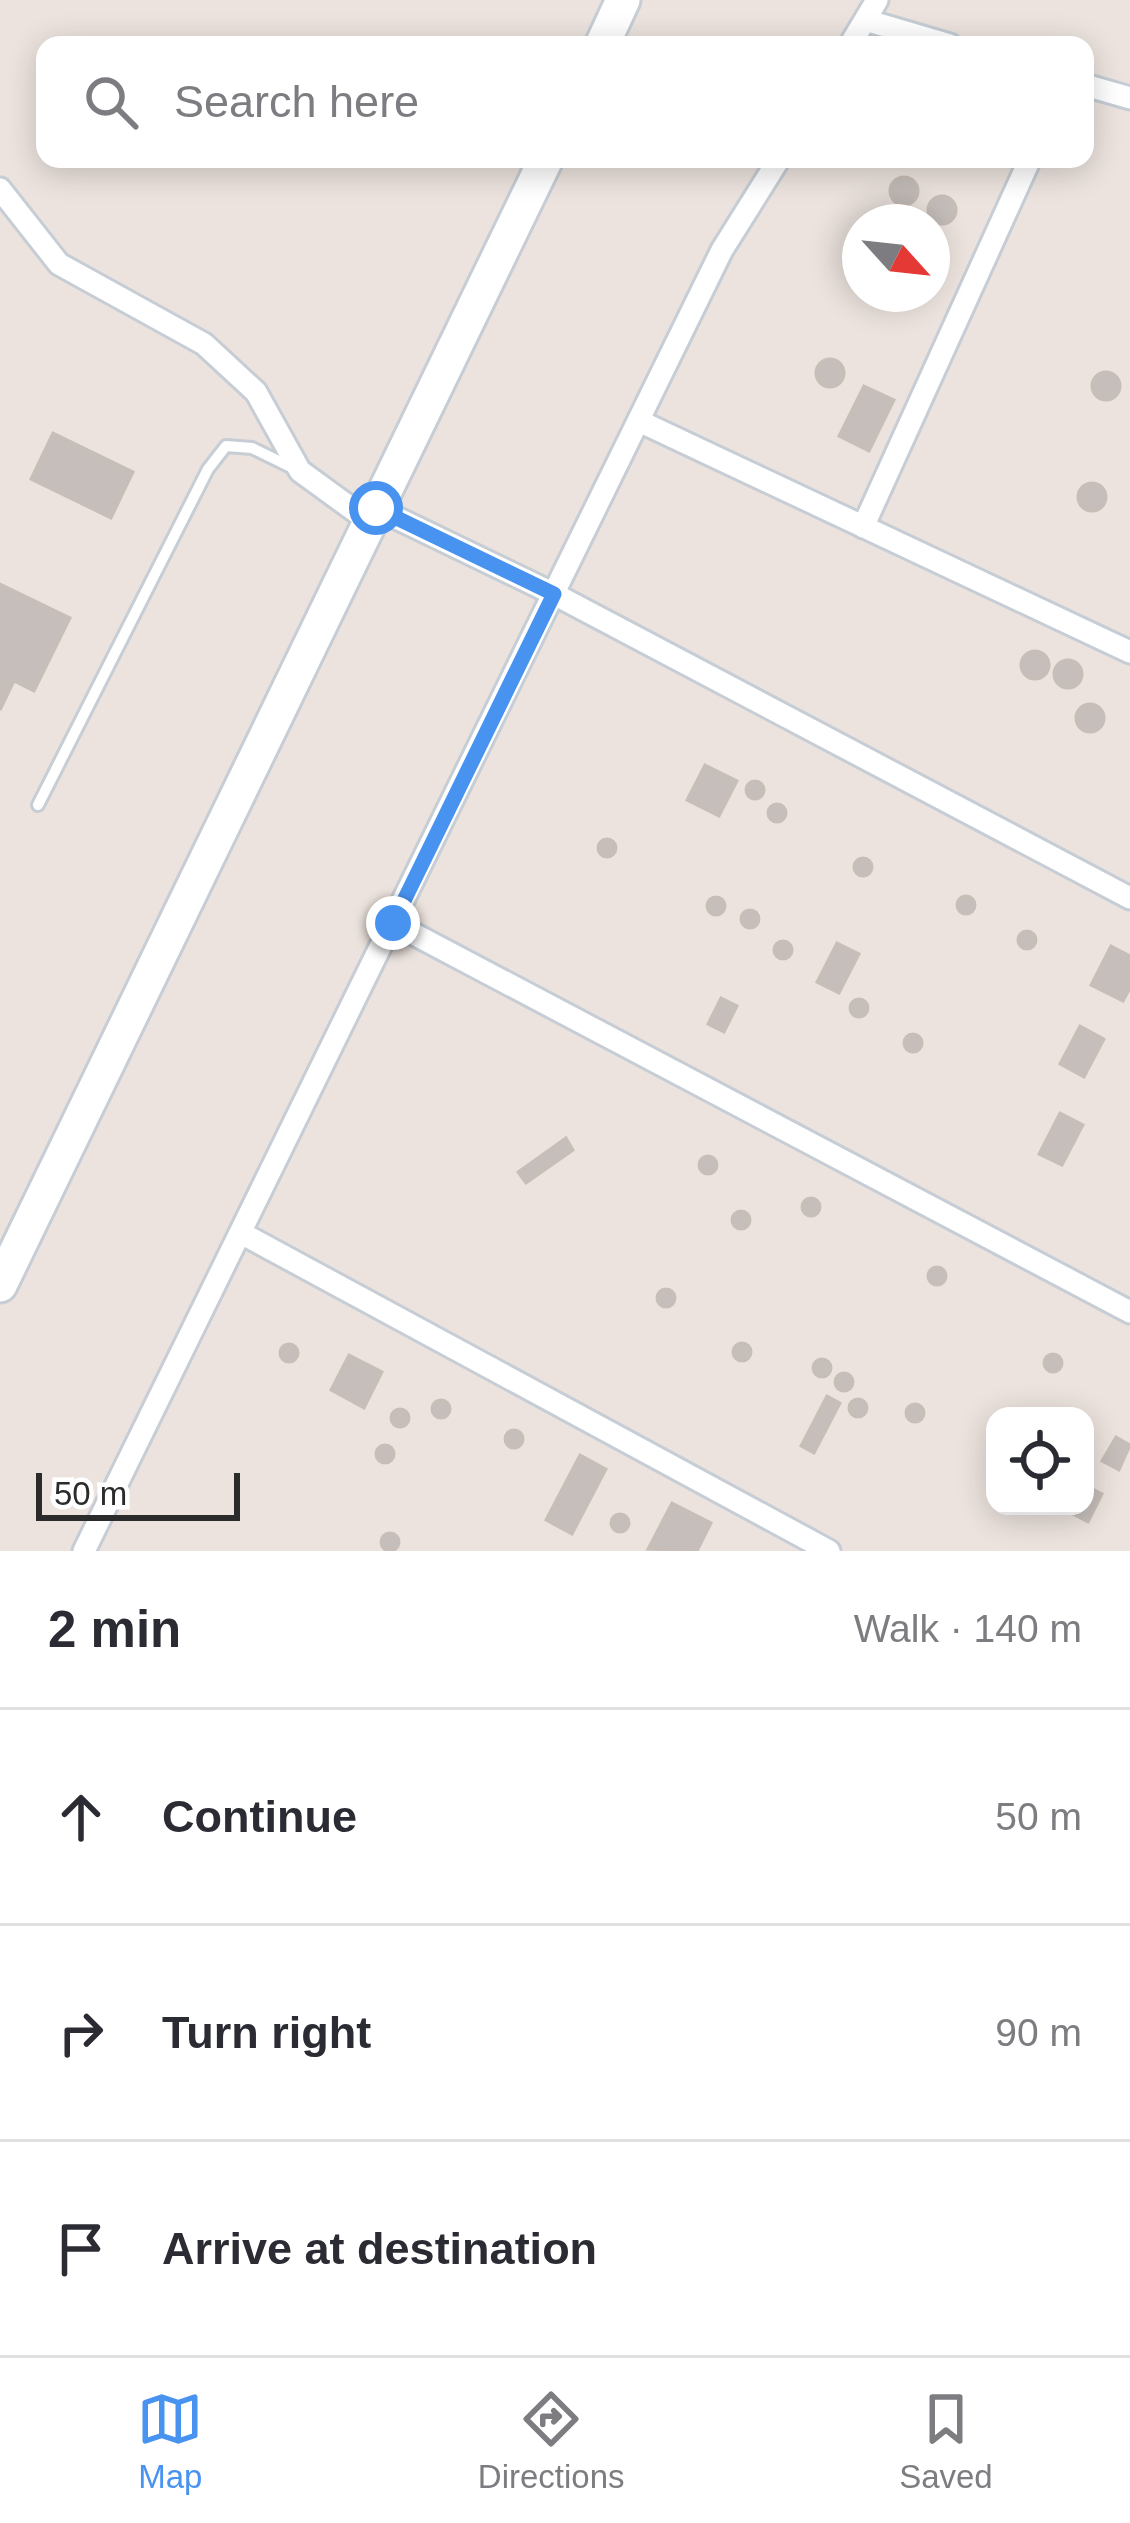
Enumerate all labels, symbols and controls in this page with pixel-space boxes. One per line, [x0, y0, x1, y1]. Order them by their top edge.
search box [36, 36, 1094, 168]
icon: search [78, 69, 144, 135]
text: Search here [174, 76, 419, 127]
north arrow [842, 204, 950, 312]
route start [349, 481, 403, 535]
route end [366, 896, 420, 950]
map controls [986, 1407, 1094, 1515]
button: locate [986, 1407, 1094, 1515]
scale bar [36, 1467, 240, 1520]
text: 50 m [54, 1475, 127, 1512]
text: 2 min [48, 1601, 181, 1658]
text: Walk · 140 m [854, 1607, 1082, 1650]
icon: ahead [48, 1784, 114, 1850]
text: Continue [162, 1791, 357, 1842]
text: 50 m [995, 1795, 1082, 1838]
icon: right [48, 2000, 114, 2066]
text: Turn right [162, 2007, 371, 2058]
text: 90 m [995, 2011, 1082, 2054]
icon: arrive [48, 2216, 114, 2282]
text: Arrive at destination [162, 2223, 597, 2274]
tab: Map [137, 2386, 203, 2496]
tab: Directions [478, 2386, 625, 2496]
tab: Saved [899, 2386, 993, 2496]

